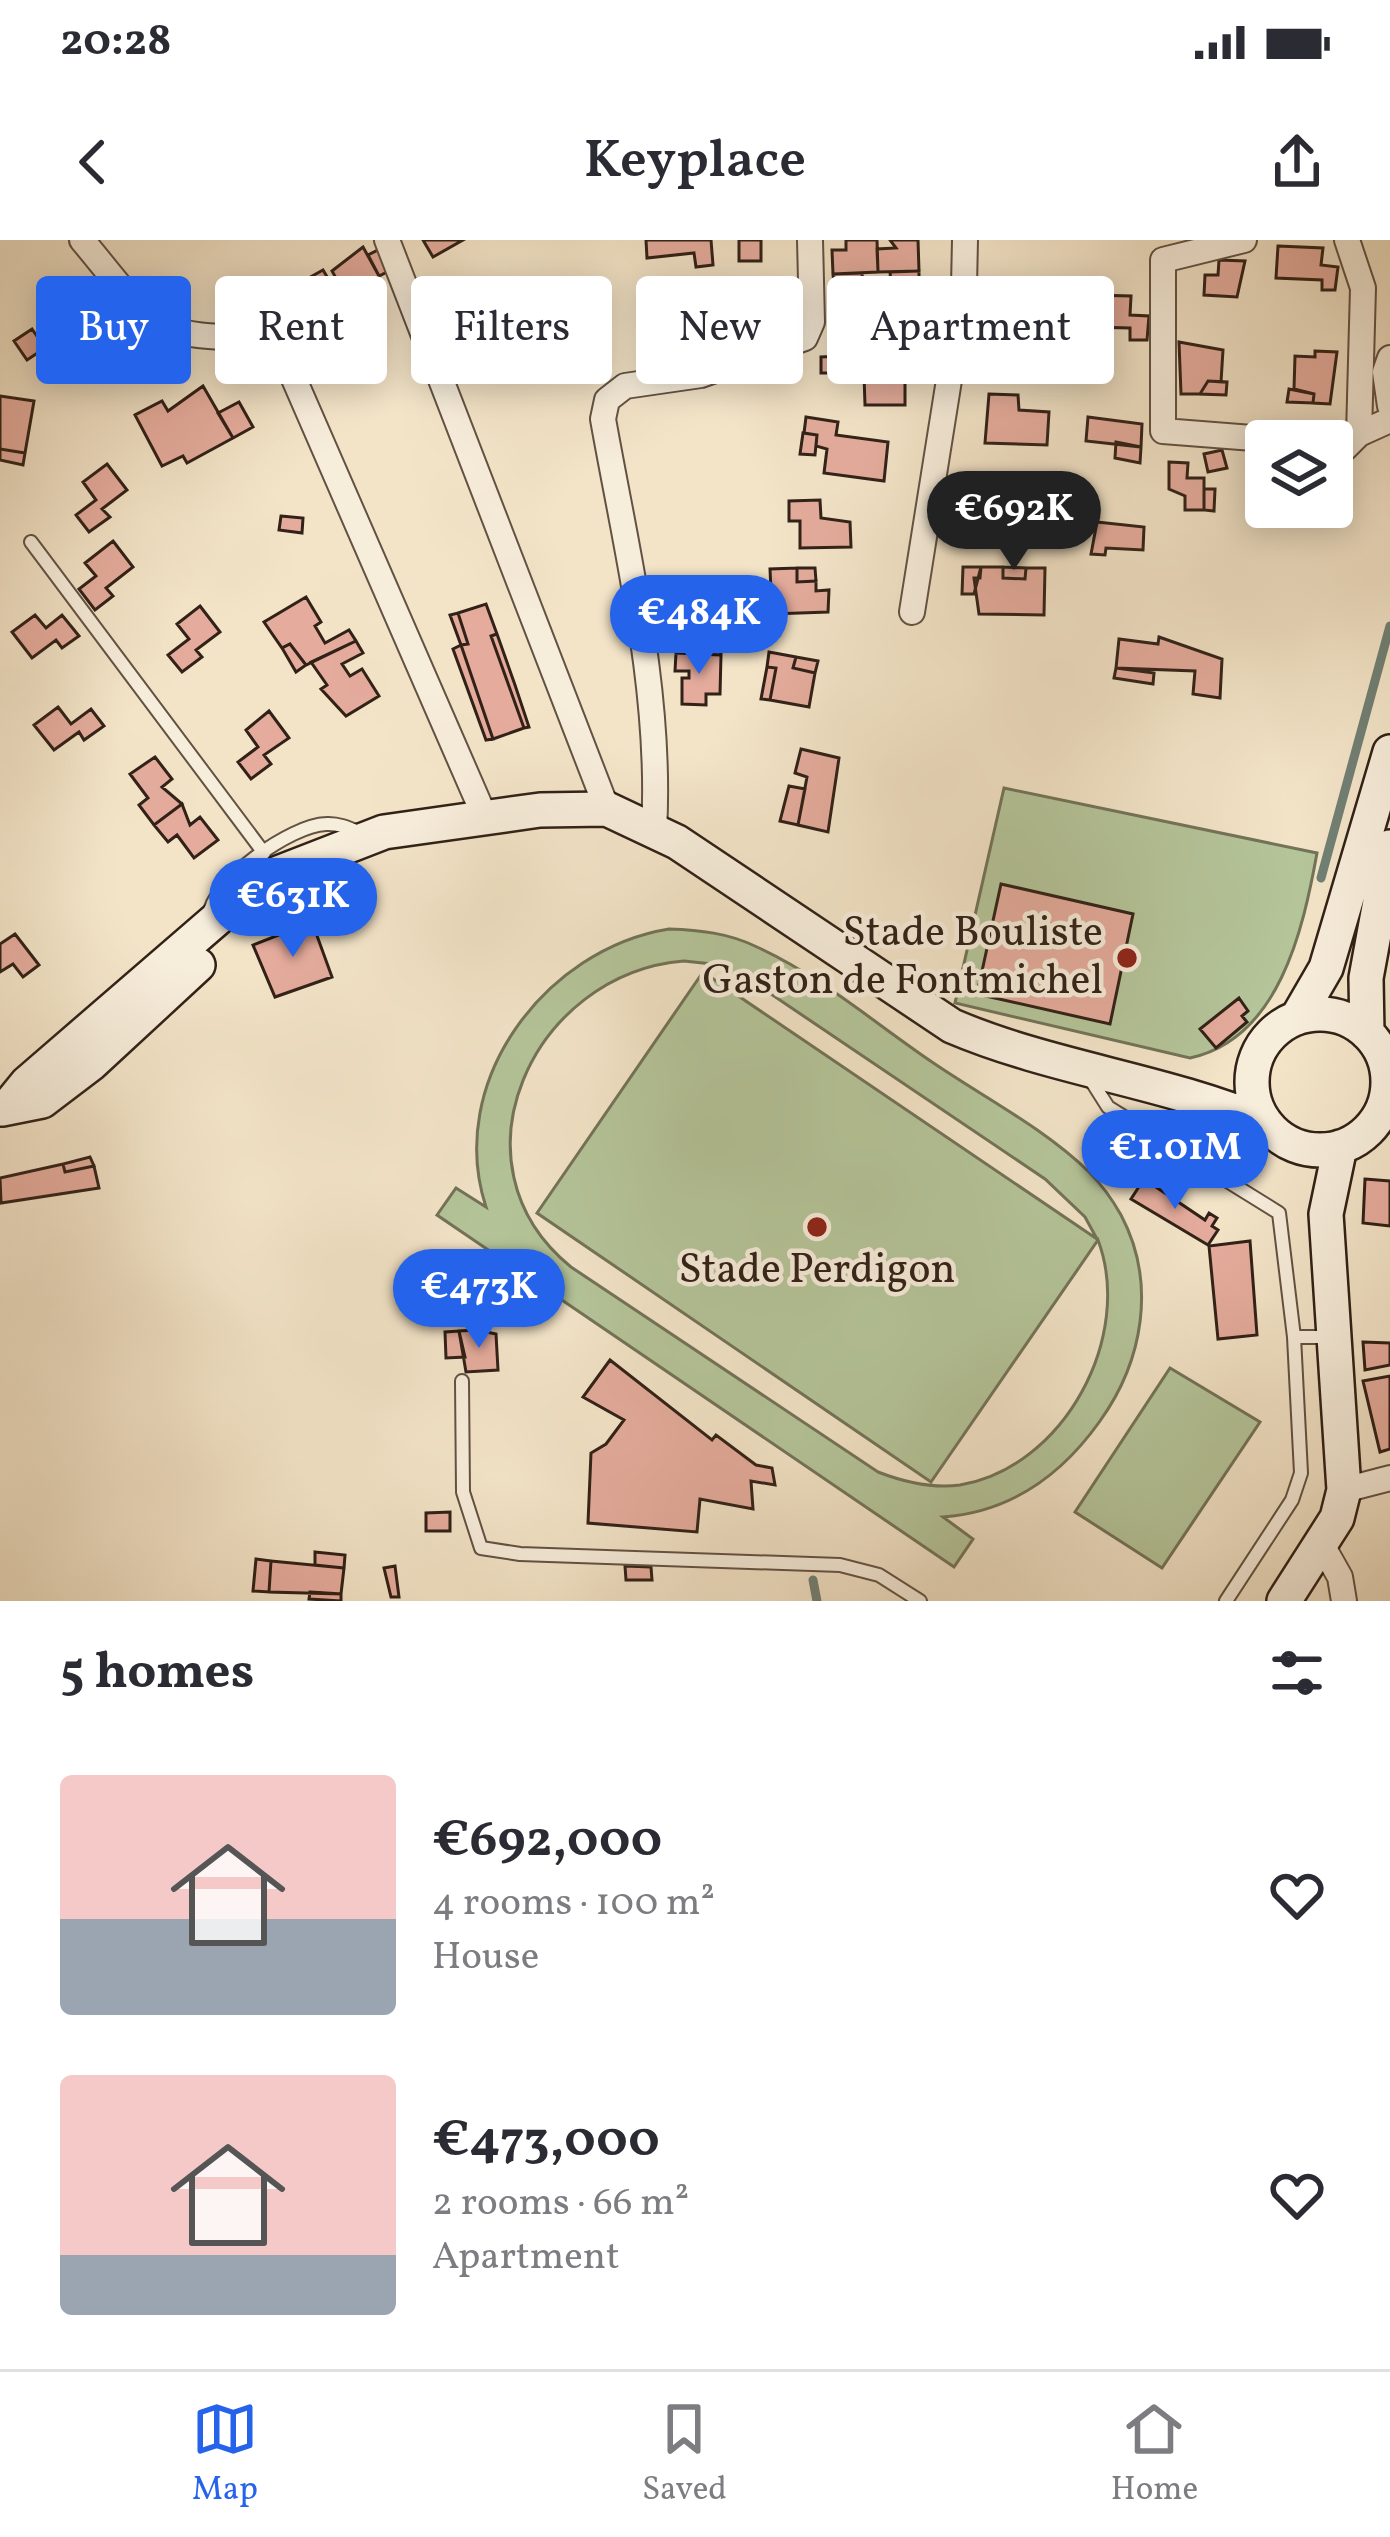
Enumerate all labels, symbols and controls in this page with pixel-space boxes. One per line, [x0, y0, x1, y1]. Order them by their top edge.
text: 20:28 [60, 11, 172, 74]
text: Keyplace [584, 125, 806, 200]
icon: back [60, 129, 126, 195]
icon: share [1264, 129, 1330, 195]
chip: Buy [36, 276, 191, 384]
chip: Rent [215, 276, 387, 384]
chip: Filters [411, 276, 612, 384]
chip: New [636, 276, 803, 384]
chip: Apartment [827, 276, 1114, 384]
map controls [1245, 420, 1353, 528]
button: layers [1245, 420, 1353, 528]
pin: €692K [930, 471, 1098, 573]
text: €692K [954, 483, 1074, 537]
pin: €484K [615, 575, 783, 677]
text: €484K [637, 587, 761, 641]
pin: €631K [209, 858, 377, 960]
text: €631K [236, 870, 350, 924]
place label: Stade Bouliste Gaston de Fontmichel [703, 905, 1103, 1012]
marker: Stade Bouliste Gaston de Fontmichel [1114, 945, 1140, 971]
pin: €1.01M [1077, 1110, 1273, 1212]
text: €1.01M [1109, 1122, 1241, 1176]
marker: Stade Perdigon [804, 1214, 830, 1240]
place label: Stade Perdigon [678, 1242, 956, 1301]
pin: €473K [395, 1249, 563, 1351]
text: €473K [420, 1261, 538, 1315]
text: 5 homes [60, 1638, 254, 1709]
icon: filters [1264, 1640, 1330, 1706]
text: €692,000 [432, 1806, 662, 1877]
icon: home [156, 1823, 300, 1967]
icon: heart [1264, 1862, 1330, 1928]
text: 4 rooms · 100 m² [432, 1877, 715, 1931]
text: House [432, 1931, 539, 1985]
text: €473,000 [432, 2106, 660, 2177]
icon: home [156, 2123, 300, 2267]
icon: heart [1264, 2162, 1330, 2228]
text: 2 rooms · 66 m² [432, 2177, 689, 2231]
text: Apartment [432, 2231, 620, 2285]
tab: Map [192, 2396, 258, 2514]
tab: Saved [642, 2396, 727, 2514]
tab: Home [1111, 2396, 1198, 2514]

